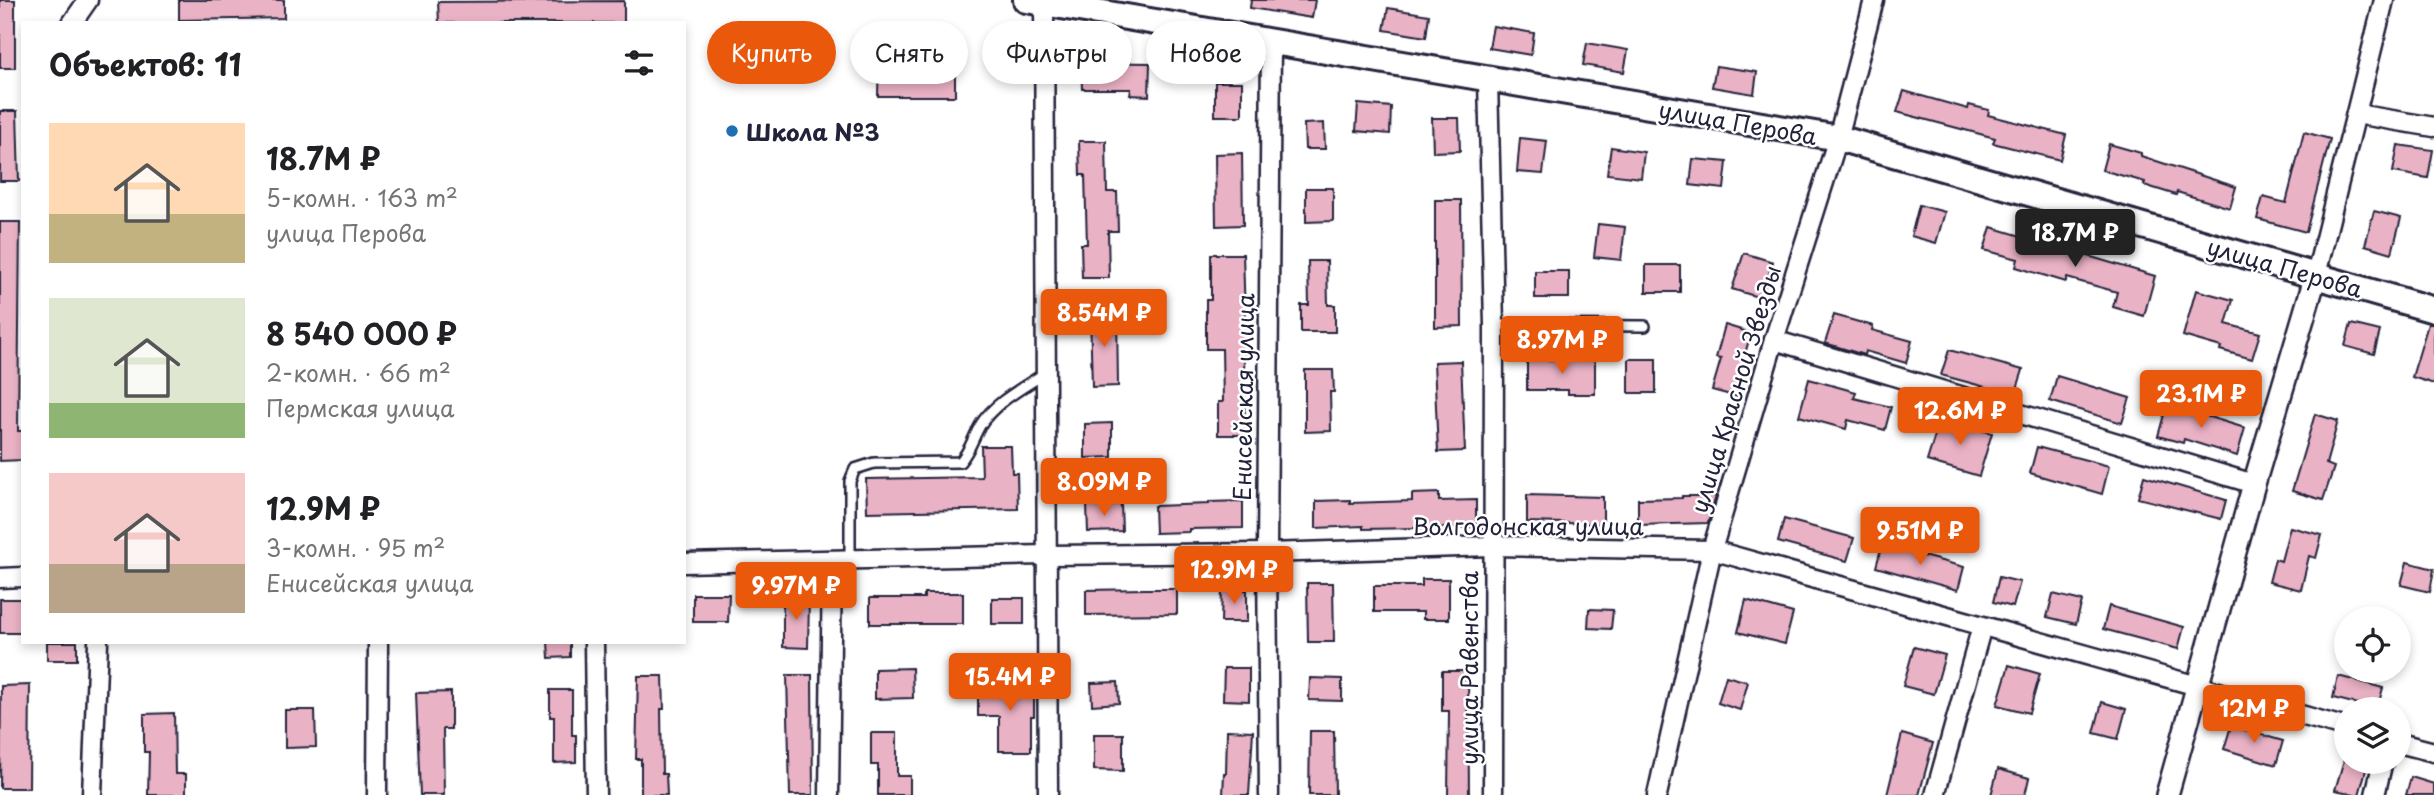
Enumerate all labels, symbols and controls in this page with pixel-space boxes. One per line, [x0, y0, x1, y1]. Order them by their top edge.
chip: Купить [707, 21, 836, 84]
chip: Снять [850, 21, 968, 84]
chip: Фильтры [982, 21, 1132, 84]
chip: Новое [1146, 21, 1266, 84]
text: Объектов: 11 [49, 41, 242, 86]
icon: filters [620, 44, 658, 82]
street label: улица Перова [1656, 91, 1821, 153]
place label: Школа №3 [746, 114, 880, 149]
marker: Школа №3 [724, 123, 740, 139]
text: 18.7M ₽ [266, 135, 380, 180]
icon: home [105, 151, 189, 235]
text: 5-комн. · 163 m² [266, 180, 458, 215]
pin: 18.7M ₽ [2010, 210, 2140, 269]
text: 18.7M ₽ [2031, 214, 2119, 249]
text: улица Перова [266, 215, 426, 250]
street label: улица Перова [2203, 228, 2367, 306]
street label: улица Красной Звезды [1681, 261, 1789, 517]
pin: 8.54M ₽ [1039, 290, 1169, 349]
street label: Енисейская улица [1224, 292, 1262, 501]
text: 8.54M ₽ [1057, 294, 1151, 329]
text: 8 540 000 ₽ [266, 310, 457, 355]
pin: 8.97M ₽ [1497, 316, 1627, 376]
text: 8.97M ₽ [1516, 321, 1608, 356]
icon: home [105, 326, 189, 410]
text: 2-комн. · 66 m² [266, 355, 451, 390]
pin: 23.1M ₽ [2136, 370, 2266, 430]
text: 23.1M ₽ [2156, 375, 2246, 410]
pin: 12.6M ₽ [1895, 388, 2025, 447]
text: Пермская улица [266, 390, 455, 425]
text: 12.6M ₽ [1914, 392, 2006, 427]
pin: 8.09M ₽ [1039, 458, 1169, 518]
text: 8.09M ₽ [1057, 463, 1151, 498]
text: 12.9M ₽ [266, 485, 380, 530]
icon: home [105, 501, 189, 585]
street label: Волгодонская улица [1412, 508, 1644, 543]
pin: 9.51M ₽ [1855, 508, 1985, 567]
text: 9.51M ₽ [1877, 512, 1963, 547]
text: 3-комн. · 95 m² [266, 530, 445, 565]
pin: 12.9M ₽ [1169, 546, 1299, 606]
text: 12.9M ₽ [1190, 551, 1278, 586]
pin: 9.97M ₽ [731, 562, 861, 622]
text: Енисейская улица [266, 565, 474, 600]
text: 9.97M ₽ [752, 567, 840, 602]
street label: улица Равенства [1451, 571, 1486, 765]
map controls [2334, 606, 2411, 774]
button: locate [2334, 606, 2411, 683]
pin: 15.4M ₽ [945, 654, 1075, 713]
text: 15.4M ₽ [965, 658, 1055, 693]
pin: 12M ₽ [2205, 686, 2303, 745]
text: 12M ₽ [2219, 690, 2289, 725]
button: layers [2334, 697, 2411, 774]

